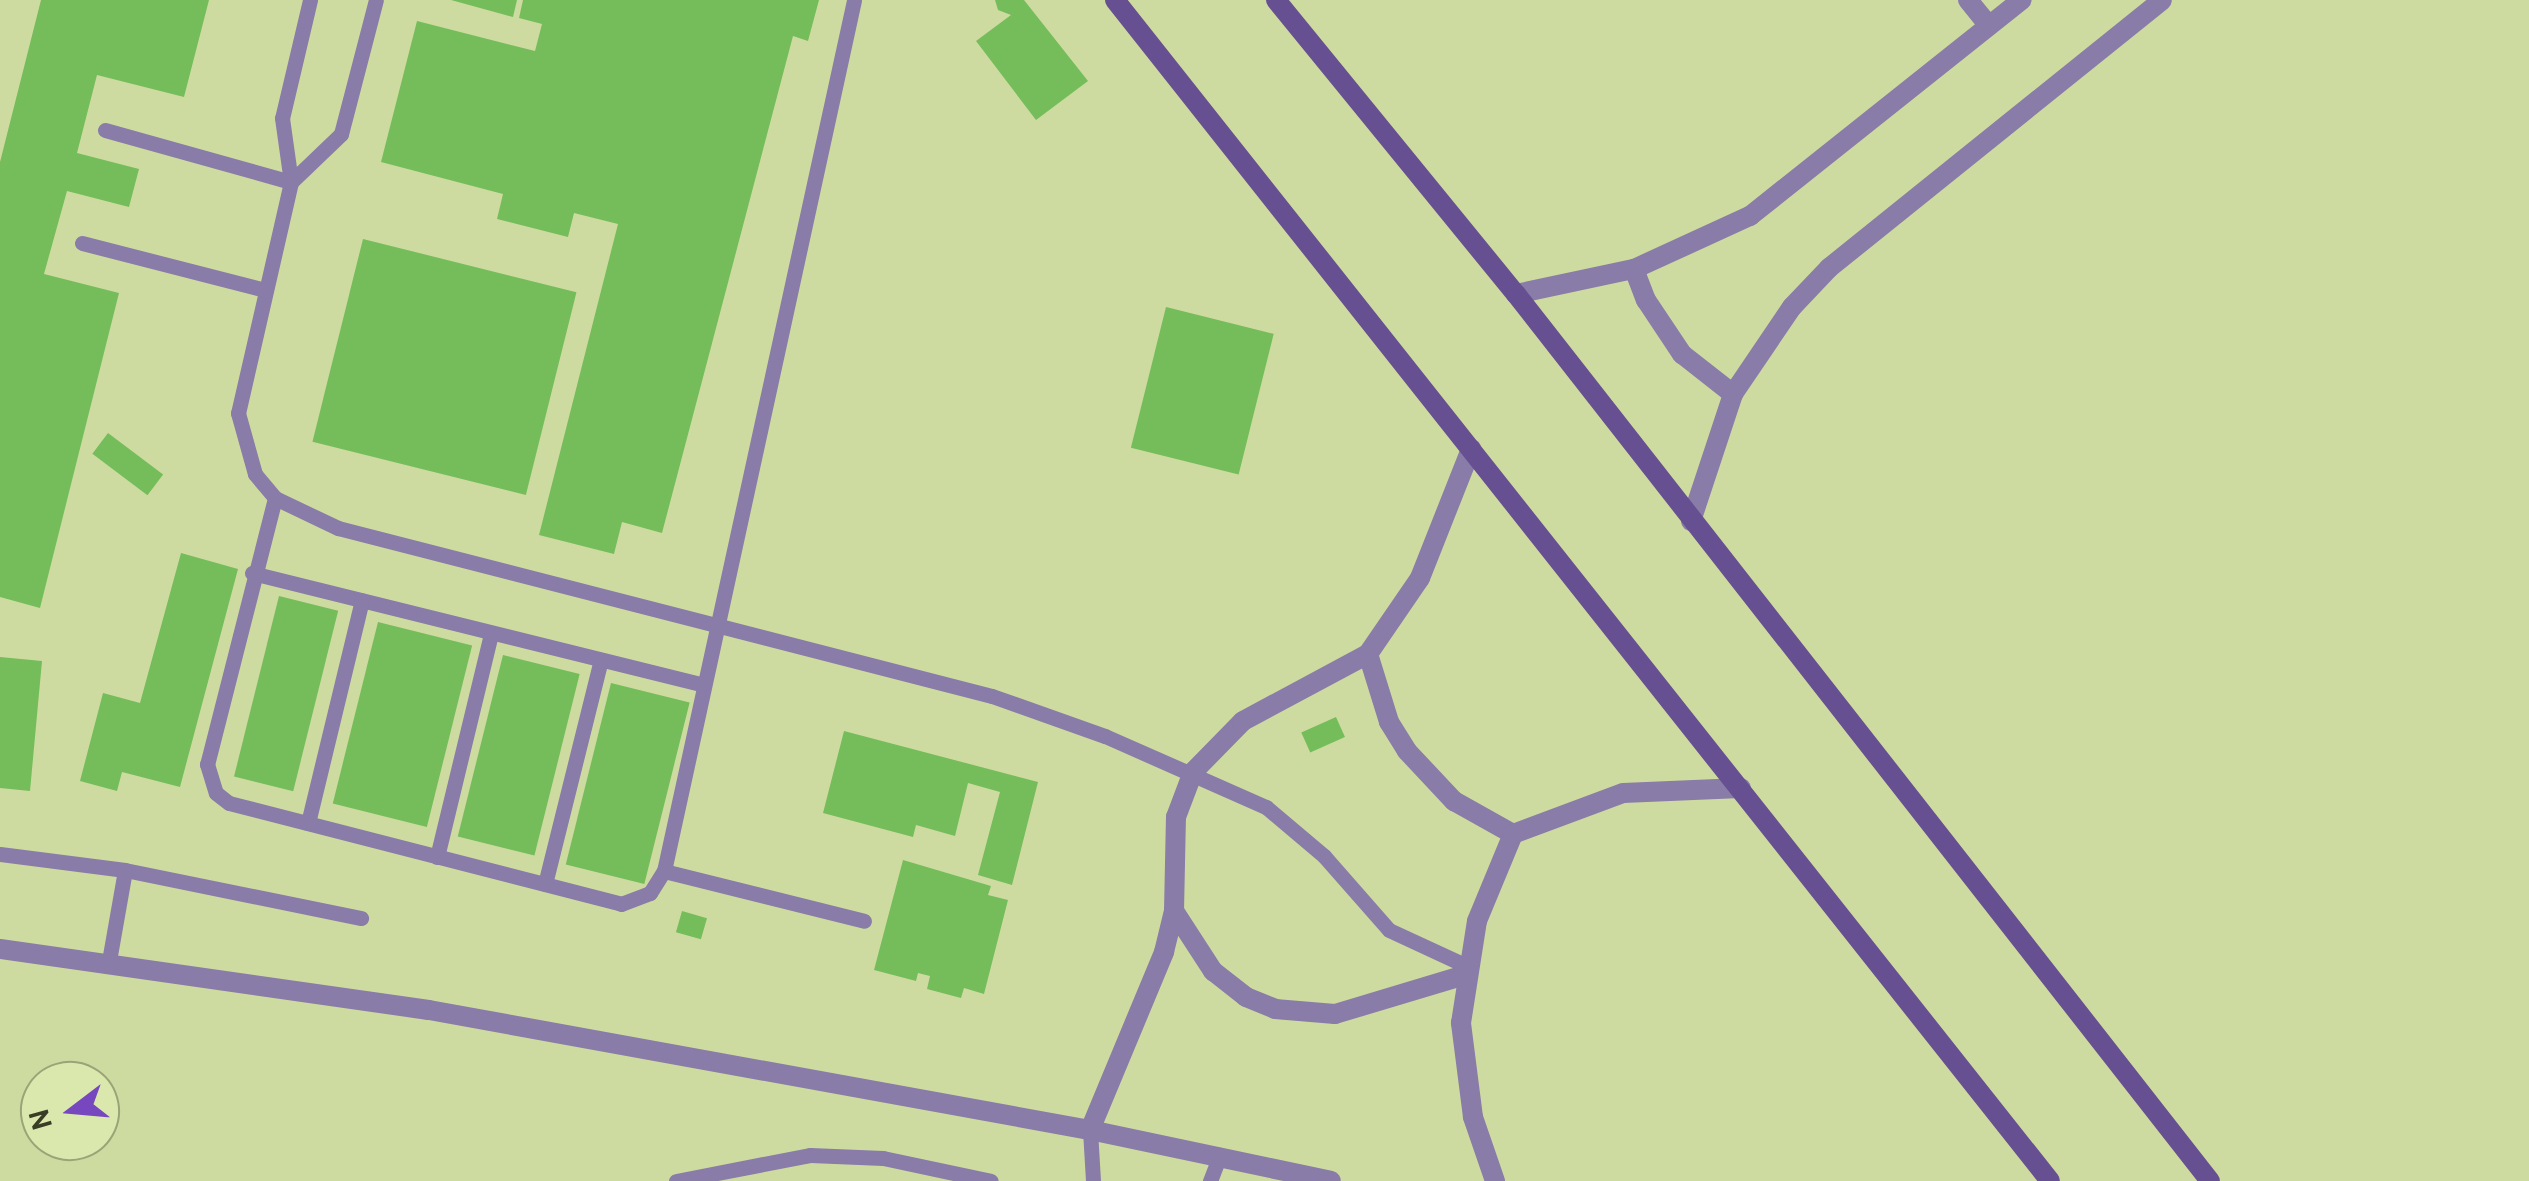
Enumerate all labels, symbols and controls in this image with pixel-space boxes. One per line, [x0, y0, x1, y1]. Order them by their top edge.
north arrow [20, 1061, 120, 1161]
text: N [23, 1104, 63, 1133]

